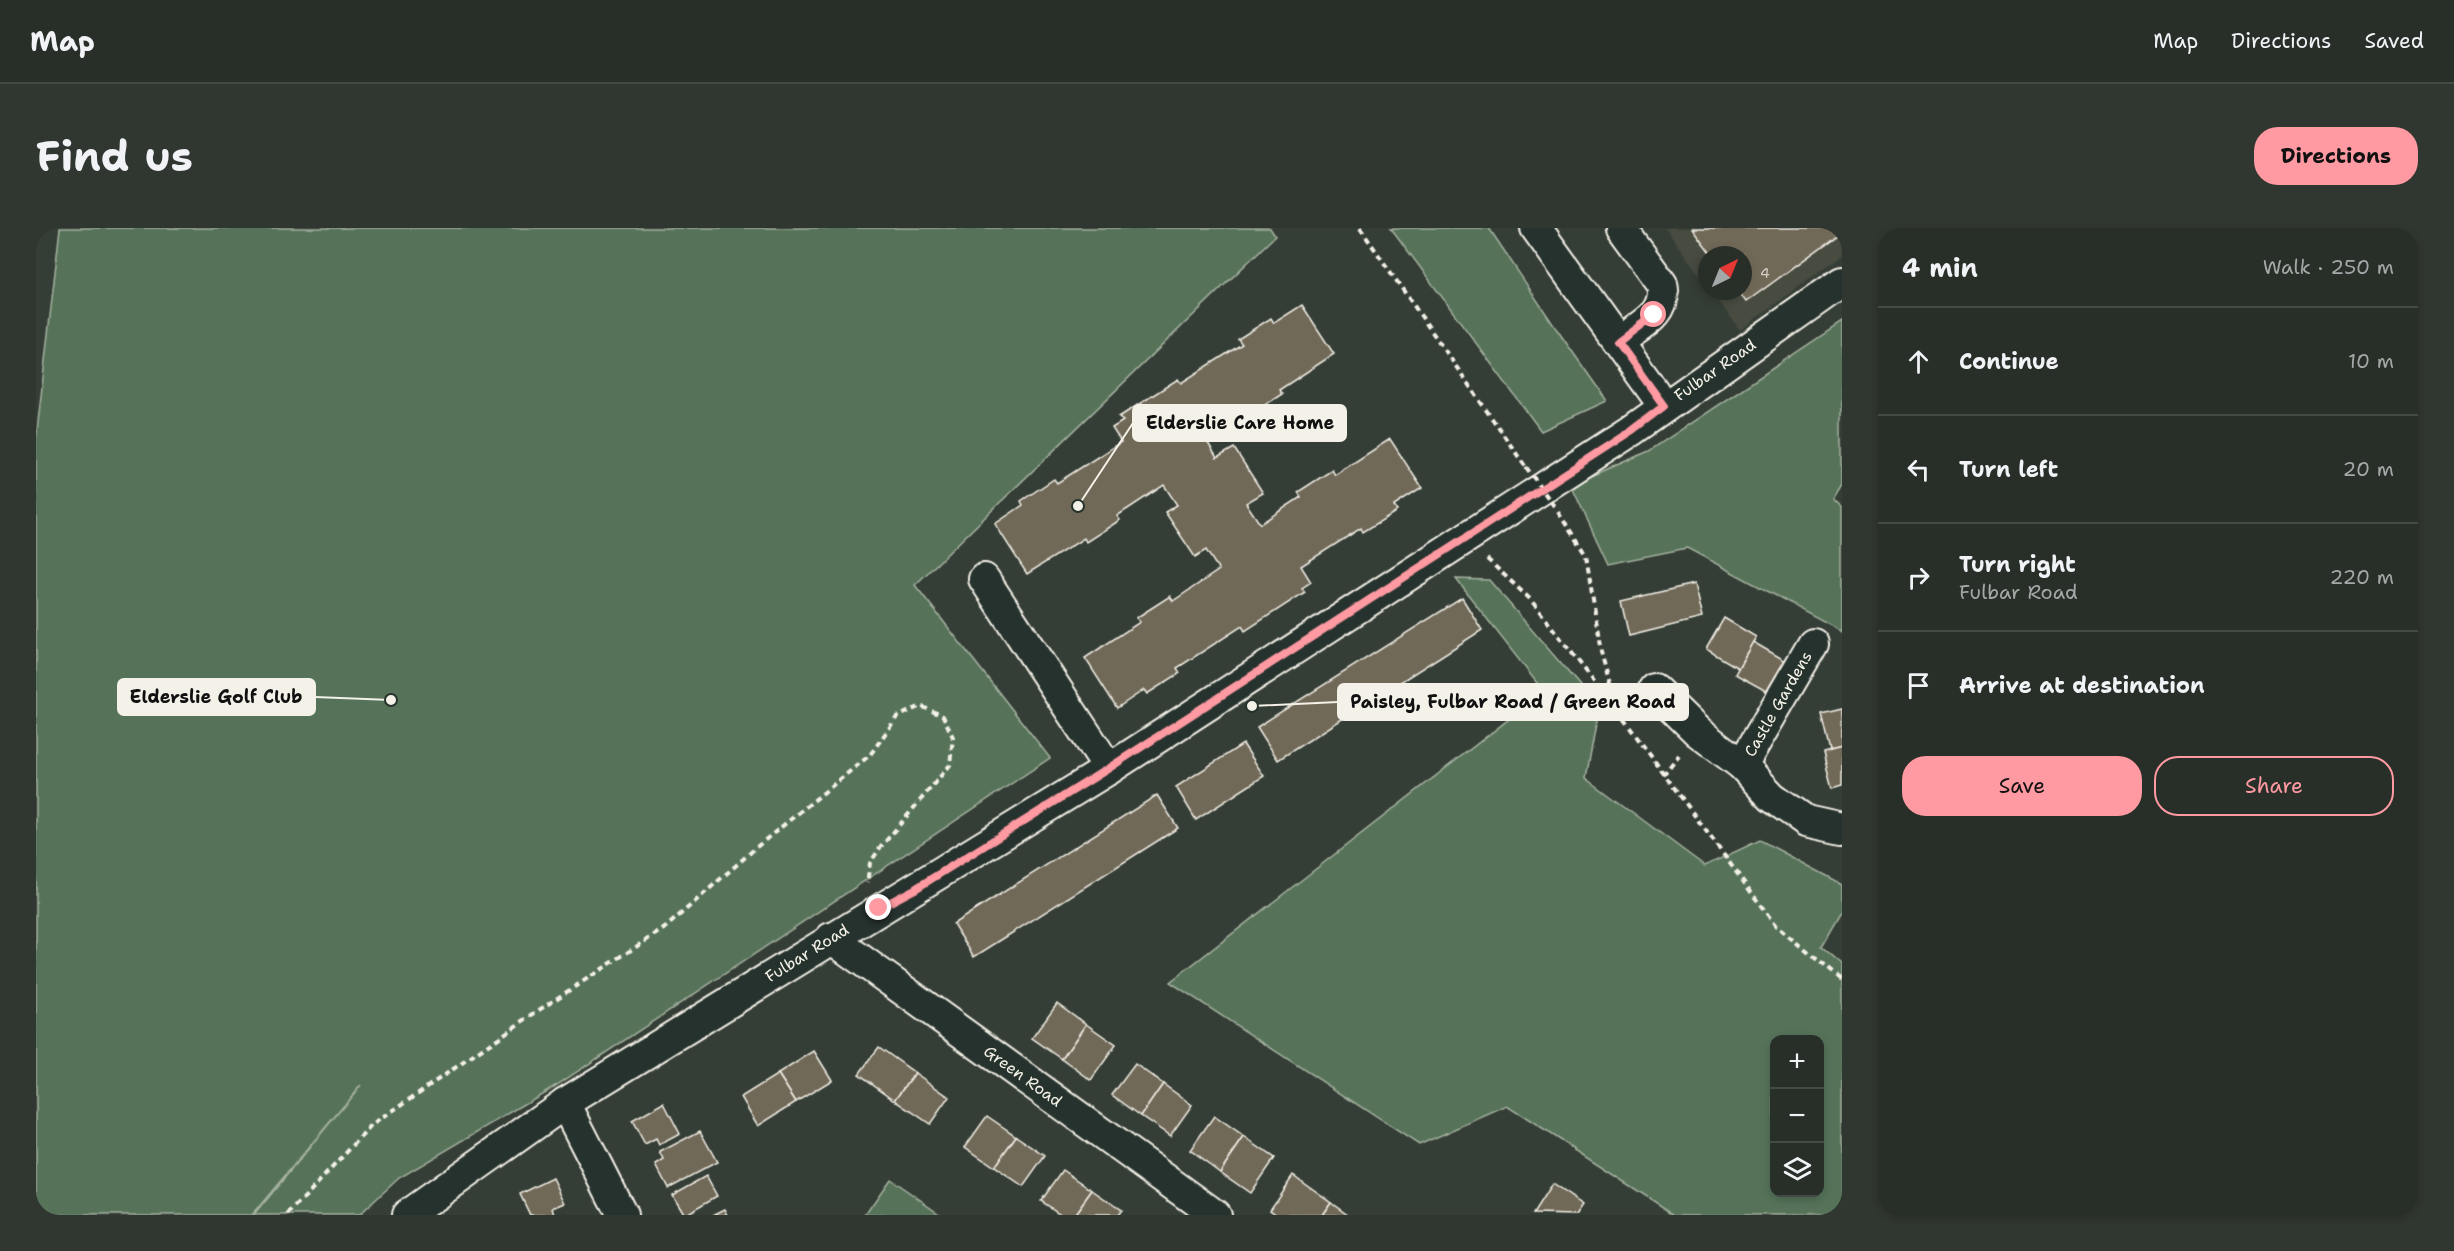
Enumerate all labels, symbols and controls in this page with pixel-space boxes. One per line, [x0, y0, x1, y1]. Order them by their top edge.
text: Map [30, 22, 95, 60]
text: Map [2153, 27, 2198, 55]
text: Directions [2231, 27, 2331, 55]
text: Saved [2364, 27, 2424, 55]
button: Directions [2254, 127, 2418, 185]
text: Find us [36, 128, 193, 184]
north arrow [1698, 246, 1752, 300]
text: 4 min [1902, 250, 1978, 285]
text: Walk · 250 m [2263, 254, 2394, 280]
house number: 4 [1760, 264, 1770, 282]
route start [1640, 301, 1666, 327]
street label: Fulbar Road [1670, 334, 1760, 406]
icon: ahead [1902, 345, 1935, 378]
text: Continue [1959, 347, 2059, 376]
text: 10 m [2348, 348, 2394, 374]
callout: Elderslie Care Home [1133, 405, 1346, 441]
text: Elderslie Care Home [1146, 411, 1335, 435]
icon: left [1902, 453, 1935, 486]
text: Turn left [1959, 455, 2058, 484]
text: 20 m [2343, 456, 2394, 482]
text: Turn right [1959, 550, 2076, 579]
icon: right [1902, 561, 1935, 594]
text: 220 m [2330, 564, 2394, 590]
text: Fulbar Road [1959, 579, 2078, 605]
street label: Castle Gardens [1739, 647, 1817, 761]
icon: arrive [1902, 669, 1935, 702]
text: Arrive at destination [1959, 671, 2205, 700]
callout: Elderslie Golf Club [118, 679, 315, 715]
callout: Paisley, Fulbar Road / Green Road [1338, 684, 1688, 720]
text: Elderslie Golf Club [130, 685, 302, 709]
text: Paisley, Fulbar Road / Green Road [1350, 690, 1676, 714]
button: Save [1902, 756, 2142, 816]
button: Share [2154, 756, 2394, 816]
route end [865, 894, 891, 920]
street label: Fulbar Road [761, 919, 853, 987]
map controls [1770, 1035, 1824, 1197]
button: + [1770, 1035, 1824, 1089]
street label: Green Road [980, 1040, 1066, 1112]
button: − [1770, 1089, 1824, 1143]
button: layers [1770, 1143, 1824, 1197]

